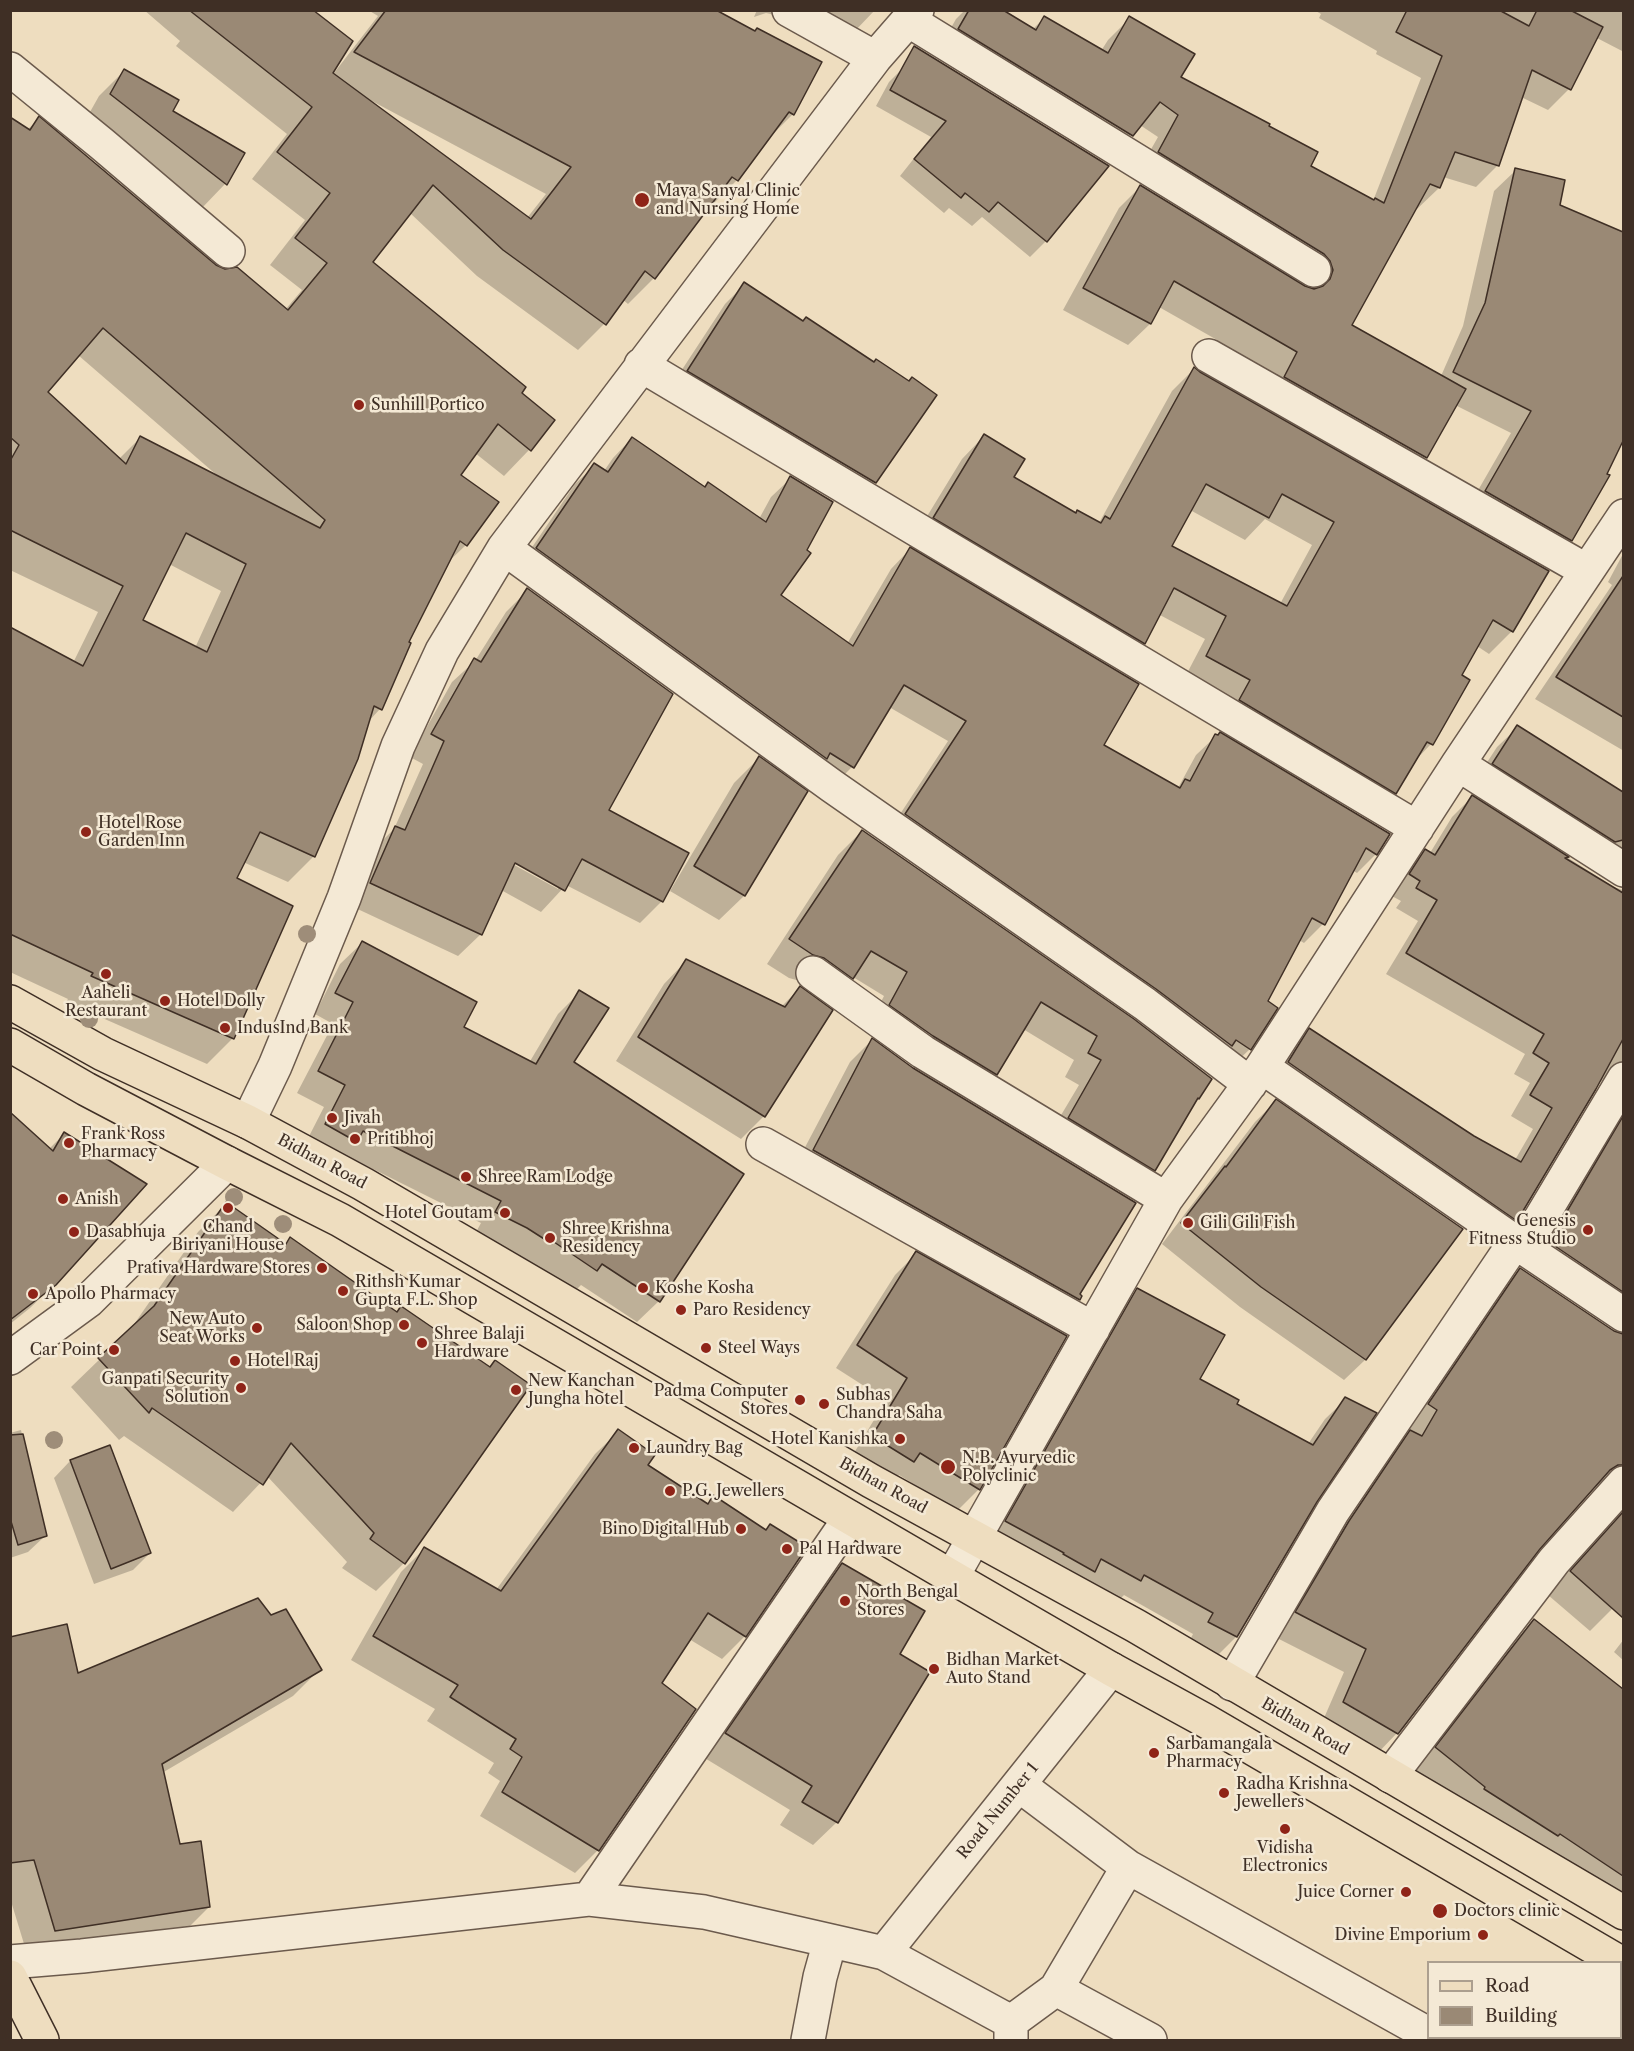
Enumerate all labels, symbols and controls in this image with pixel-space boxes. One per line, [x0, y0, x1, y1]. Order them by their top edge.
place label: Maya Sanyal Clinic and Nursing Home [656, 181, 800, 219]
marker: Maya Sanyal Clinic and Nursing Home [633, 191, 651, 209]
place label: Sunhill Portico [371, 395, 485, 415]
marker: Sunhill Portico [352, 398, 366, 412]
place label: Hotel Rose Garden Inn [98, 813, 185, 851]
marker: Hotel Rose Garden Inn [79, 825, 93, 839]
marker: Aaheli Restaurant [99, 967, 113, 981]
place label: Aaheli Restaurant [65, 983, 147, 1021]
place label: Hotel Dolly [177, 991, 265, 1011]
marker: Hotel Dolly [158, 994, 172, 1008]
place label: IndusInd Bank [237, 1018, 348, 1038]
marker: IndusInd Bank [218, 1021, 232, 1035]
place label: Jivah [344, 1108, 381, 1128]
marker: Jivah [325, 1111, 339, 1125]
place label: Frank Ross Pharmacy [81, 1124, 165, 1162]
place label: Pritibhoj [367, 1129, 434, 1149]
street label: Bidhan Road [274, 1131, 370, 1193]
marker: Pritibhoj [348, 1132, 362, 1146]
marker: Frank Ross Pharmacy [62, 1136, 76, 1150]
place label: Shree Ram Lodge [478, 1167, 613, 1187]
marker: Shree Ram Lodge [459, 1170, 473, 1184]
place label: Anish [75, 1189, 119, 1209]
marker: Anish [56, 1192, 70, 1206]
marker: Chand Biriyani House [221, 1201, 235, 1215]
place label: Hotel Goutam [385, 1203, 493, 1223]
marker: Hotel Goutam [498, 1206, 512, 1220]
place label: Genesis Fitness Studio [1468, 1211, 1576, 1249]
place label: Gili Gili Fish [1200, 1213, 1296, 1233]
marker: Gili Gili Fish [1181, 1216, 1195, 1230]
place label: Chand Biriyani House [172, 1217, 284, 1255]
place label: Shree Krishna Residency [562, 1219, 670, 1257]
place label: Dasabhuja [86, 1222, 165, 1242]
marker: Genesis Fitness Studio [1581, 1223, 1595, 1237]
marker: Dasabhuja [67, 1225, 81, 1239]
marker: Shree Krishna Residency [543, 1231, 557, 1245]
place label: Prativa Hardware Stores [126, 1258, 310, 1278]
marker: Prativa Hardware Stores [315, 1261, 329, 1275]
place label: Rithsh Kumar Gupta F.L. Shop [355, 1272, 478, 1310]
place label: Koshe Kosha [655, 1278, 754, 1298]
marker: Koshe Kosha [636, 1281, 650, 1295]
place label: Apollo Pharmacy [45, 1284, 176, 1304]
marker: Rithsh Kumar Gupta F.L. Shop [336, 1284, 350, 1298]
marker: Apollo Pharmacy [26, 1287, 40, 1301]
place label: Paro Residency [693, 1300, 811, 1320]
marker: Paro Residency [674, 1303, 688, 1317]
place label: New Auto Seat Works [159, 1309, 245, 1347]
place label: Saloon Shop [296, 1315, 392, 1335]
marker: Saloon Shop [397, 1318, 411, 1332]
marker: New Auto Seat Works [250, 1321, 264, 1335]
place label: Shree Balaji Hardware [434, 1324, 525, 1362]
marker: Shree Balaji Hardware [415, 1336, 429, 1350]
place label: Steel Ways [718, 1338, 800, 1358]
place label: Car Point [30, 1340, 102, 1360]
marker: Steel Ways [699, 1341, 713, 1355]
marker: Car Point [107, 1343, 121, 1357]
place label: Hotel Raj [247, 1351, 318, 1371]
marker: Hotel Raj [228, 1354, 242, 1368]
place label: Ganpati Security Solution [102, 1369, 229, 1407]
place label: New Kanchan Jungha hotel [528, 1371, 635, 1409]
marker: Ganpati Security Solution [234, 1381, 248, 1395]
place label: Padma Computer Stores [654, 1381, 788, 1419]
marker: New Kanchan Jungha hotel [509, 1383, 523, 1397]
place label: Subhas Chandra Saha [836, 1385, 942, 1423]
marker: Padma Computer Stores [793, 1393, 807, 1407]
marker: Subhas Chandra Saha [817, 1397, 831, 1411]
place label: Hotel Kanishka [771, 1429, 888, 1449]
marker: Hotel Kanishka [893, 1432, 907, 1446]
place label: Laundry Bag [646, 1438, 743, 1458]
marker: Laundry Bag [627, 1441, 641, 1455]
place label: N.B. Ayurvedic Polyclinic [962, 1448, 1075, 1486]
street label: Bidhan Road [835, 1454, 931, 1518]
marker: N.B. Ayurvedic Polyclinic [939, 1458, 957, 1476]
place label: P.G. Jewellers [682, 1481, 784, 1501]
marker: P.G. Jewellers [663, 1484, 677, 1498]
place label: Bino Digital Hub [602, 1519, 729, 1539]
marker: Bino Digital Hub [734, 1522, 748, 1536]
place label: Pal Hardware [799, 1539, 902, 1559]
marker: Pal Hardware [780, 1542, 794, 1556]
place label: North Bengal Stores [857, 1582, 958, 1620]
marker: North Bengal Stores [838, 1594, 852, 1608]
place label: Bidhan Market Auto Stand [946, 1650, 1059, 1688]
marker: Bidhan Market Auto Stand [927, 1662, 941, 1676]
street label: Bidhan Road [1258, 1694, 1352, 1760]
place label: Sarbamangala Pharmacy [1166, 1734, 1272, 1772]
marker: Sarbamangala Pharmacy [1147, 1746, 1161, 1760]
street label: Road Number 1 [953, 1759, 1043, 1863]
place label: Radha Krishna Jewellers [1236, 1774, 1348, 1812]
marker: Radha Krishna Jewellers [1217, 1786, 1231, 1800]
marker: Vidisha Electronics [1278, 1822, 1292, 1836]
place label: Vidisha Electronics [1242, 1838, 1328, 1876]
place label: Juice Corner [1298, 1882, 1394, 1902]
marker: Juice Corner [1399, 1885, 1413, 1899]
place label: Doctors clinic [1454, 1901, 1560, 1921]
marker: Doctors clinic [1431, 1902, 1449, 1920]
place label: Divine Emporium [1335, 1925, 1471, 1945]
marker: Divine Emporium [1476, 1928, 1490, 1942]
legend [1427, 1961, 1622, 2039]
text: Road [1485, 1975, 1530, 1997]
text: Building [1485, 2005, 1557, 2027]

